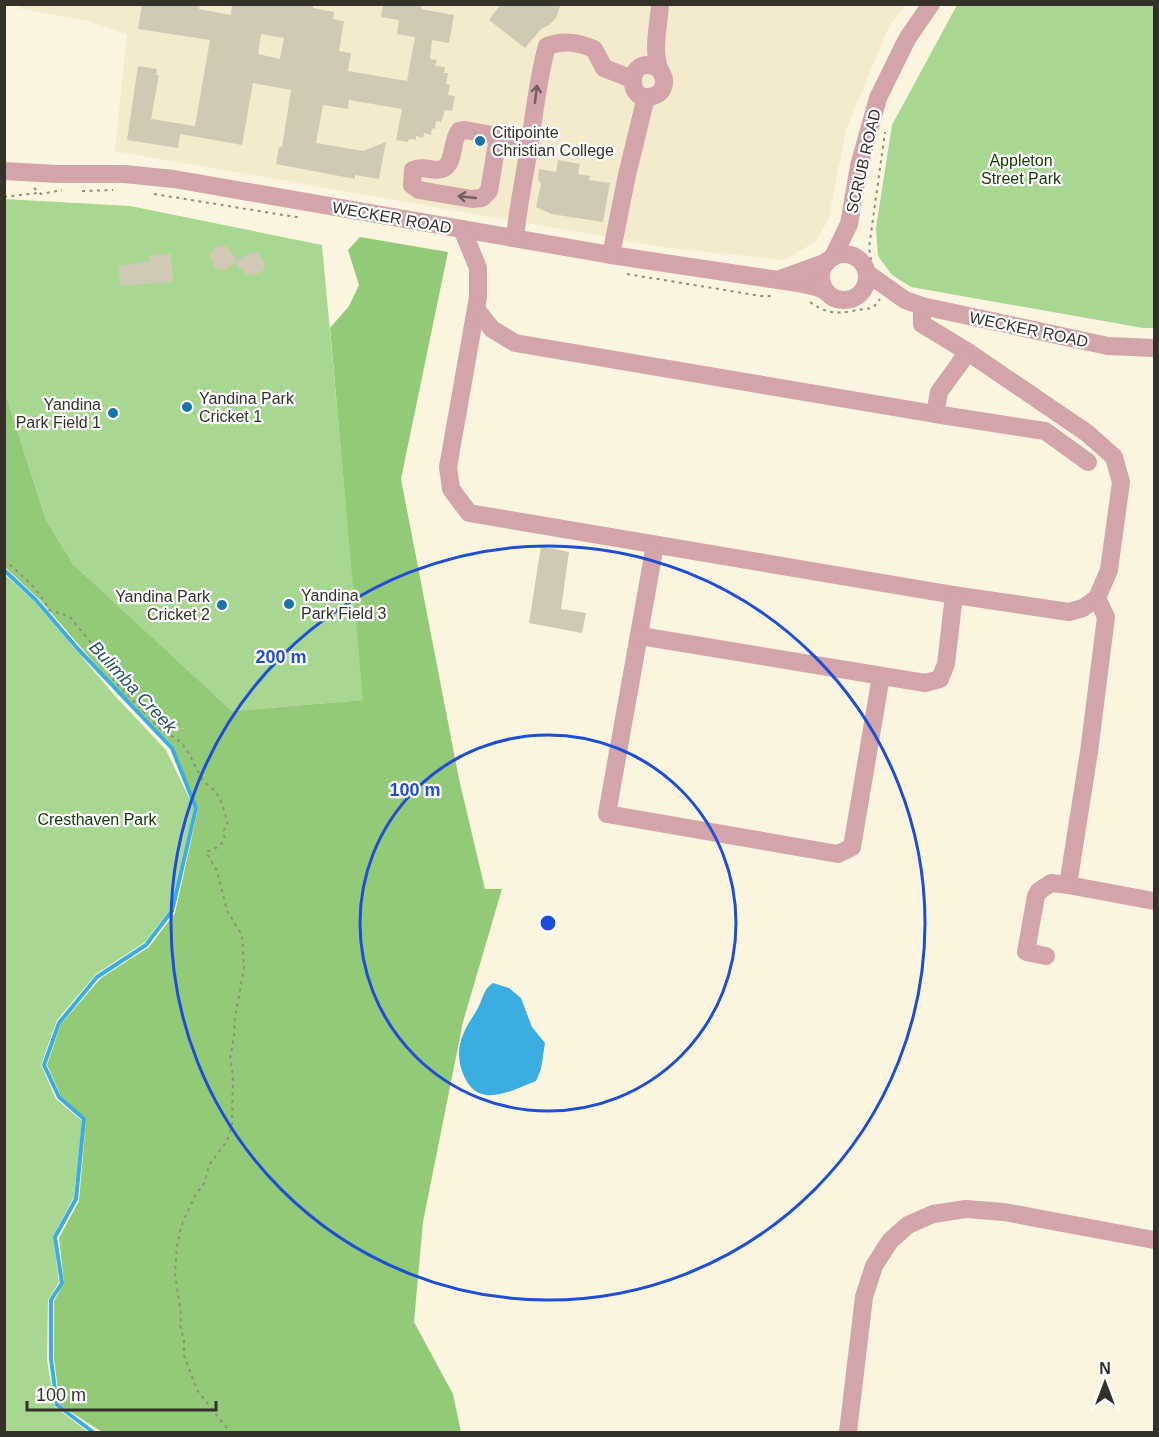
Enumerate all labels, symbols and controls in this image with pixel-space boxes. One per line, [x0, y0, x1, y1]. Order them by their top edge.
one-way arrow [531, 84, 542, 104]
street label: SCRUB ROAD [843, 107, 884, 215]
place label: Citipointe Christian College [492, 124, 614, 159]
marker: Citipointe Christian College [473, 134, 487, 148]
park label: Appleton Street Park [981, 152, 1062, 187]
one-way arrow [457, 191, 477, 202]
street label: WECKER ROAD [331, 199, 453, 236]
street label: WECKER ROAD [968, 309, 1090, 350]
place label: Yandina Park Cricket 1 [199, 390, 295, 425]
place label: Yandina Park Field 1 [16, 396, 101, 431]
marker: Yandina Park Cricket 1 [180, 400, 194, 414]
marker: Yandina Park Field 1 [106, 406, 120, 420]
place label: Yandina Park Field 3 [301, 587, 386, 622]
place label: Yandina Park Cricket 2 [115, 588, 211, 623]
marker: Yandina Park Field 3 [282, 597, 296, 611]
marker: Yandina Park Cricket 2 [215, 598, 229, 612]
water label: Bulimba Creek [85, 637, 181, 738]
text: 200 m [255, 647, 307, 667]
text: 100 m [389, 780, 441, 800]
park label: Cresthaven Park [37, 811, 158, 828]
centre of rings [538, 913, 558, 933]
north arrow [1075, 1353, 1135, 1413]
text: N [1099, 1360, 1111, 1377]
scale bar [27, 1374, 216, 1412]
text: 100 m [36, 1385, 86, 1405]

